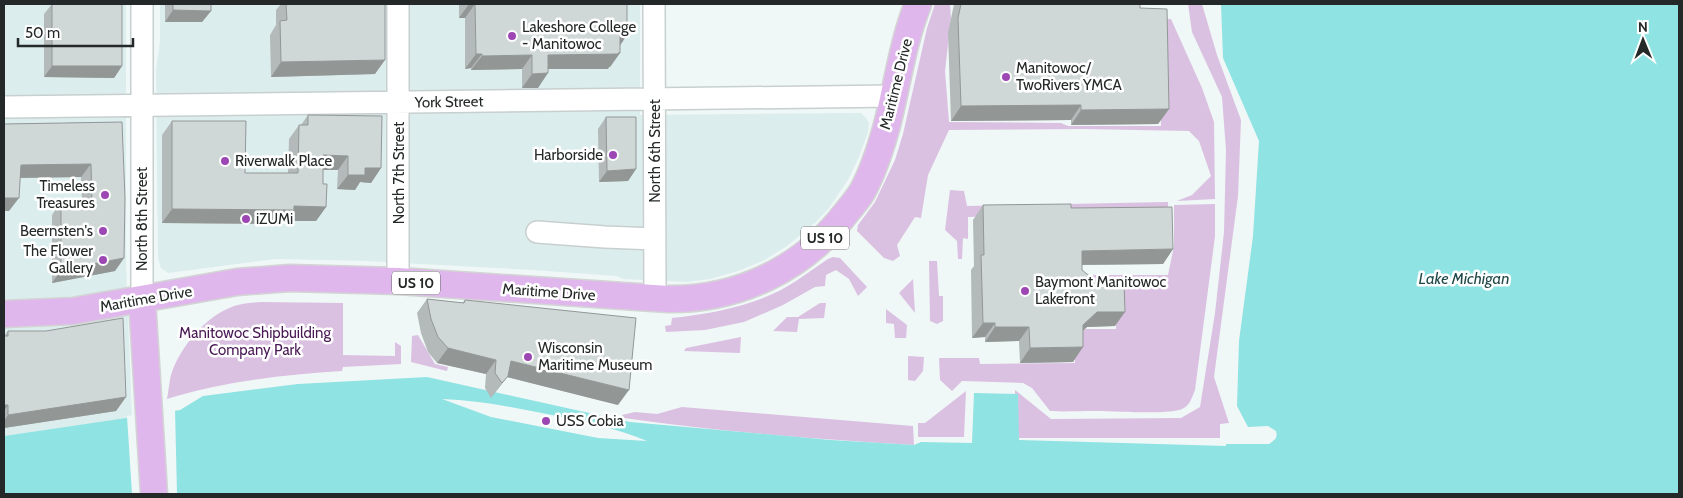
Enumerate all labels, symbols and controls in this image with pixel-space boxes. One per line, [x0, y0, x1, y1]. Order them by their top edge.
scale bar [18, 15, 132, 47]
north arrow [1618, 15, 1668, 65]
place label: Lakeshore College - Manitowoc [522, 18, 636, 53]
text: N [1638, 18, 1648, 36]
text: 50 m [25, 24, 60, 42]
marker: Lakeshore College - Manitowoc [506, 30, 518, 42]
street label: Maritime Drive [876, 36, 916, 131]
place label: Manitowoc/ TwoRivers YMCA [1016, 59, 1123, 94]
marker: Manitowoc/ TwoRivers YMCA [1000, 71, 1012, 83]
street label: York Street [413, 92, 484, 112]
street label: North 6th Street [646, 99, 664, 203]
street label: North 7th Street [390, 122, 408, 224]
place label: Harborside [534, 146, 603, 164]
marker: Harborside [607, 149, 619, 161]
place label: Riverwalk Place [235, 152, 332, 170]
marker: Riverwalk Place [219, 155, 231, 167]
street label: North 8th Street [133, 167, 151, 271]
place label: Timeless Treasures [36, 177, 95, 212]
marker: Timeless Treasures [99, 189, 111, 201]
place label: iZUMi [256, 210, 293, 228]
marker: iZUMi [240, 213, 252, 225]
place label: Beernsten's [20, 222, 93, 240]
marker: Beernsten's [97, 225, 109, 237]
road number: US 10 [801, 227, 849, 250]
place label: The Flower Gallery [23, 242, 93, 277]
marker: The Flower Gallery [97, 254, 109, 266]
water label: Lake Michigan [1418, 269, 1510, 288]
road number: US 10 [392, 272, 440, 294]
place label: Baymont Manitowoc Lakefront [1035, 273, 1167, 308]
street label: Maritime Drive [502, 280, 596, 304]
street label: Maritime Drive [98, 282, 194, 316]
marker: Baymont Manitowoc Lakefront [1019, 285, 1031, 297]
park label: Manitowoc Shipbuilding Company Park [179, 324, 331, 359]
place label: Wisconsin Maritime Museum [538, 339, 652, 374]
marker: Wisconsin Maritime Museum [522, 351, 534, 363]
place label: USS Cobia [556, 412, 625, 430]
marker: USS Cobia [540, 415, 552, 427]

